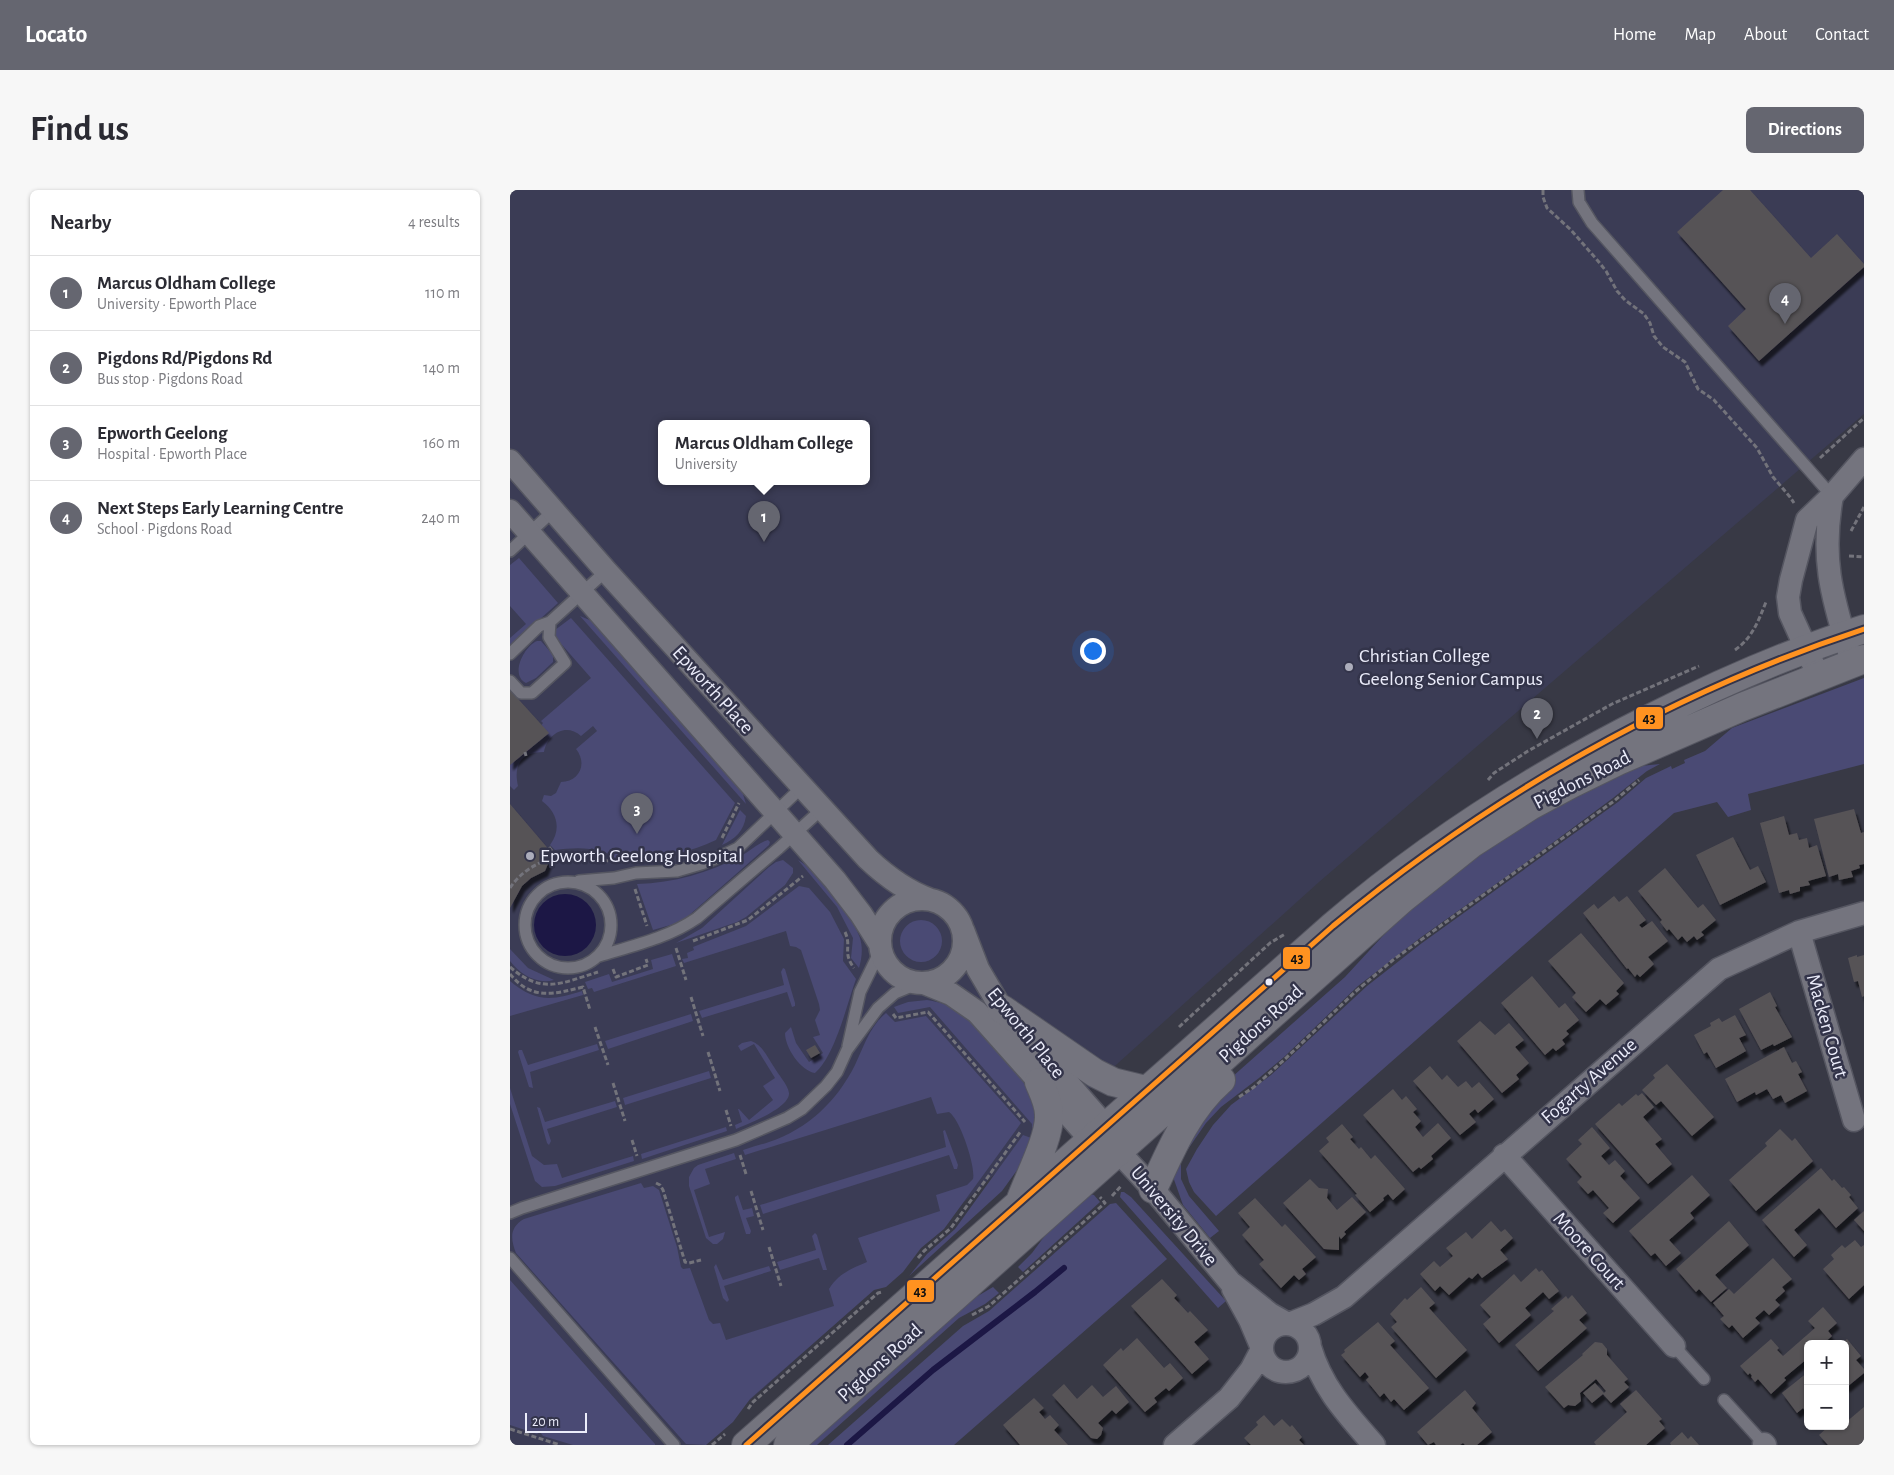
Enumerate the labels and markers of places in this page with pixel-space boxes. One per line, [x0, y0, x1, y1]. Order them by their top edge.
pin: 4 [1769, 283, 1801, 324]
pin: 1 [748, 501, 780, 542]
place label: Christian College Geelong Senior Campus [1359, 646, 1543, 689]
marker: Christian College Geelong Senior Campus [1343, 661, 1355, 673]
pin: 2 [1521, 698, 1553, 739]
pin: 3 [621, 793, 653, 834]
place label: Epworth Geelong Hospital [540, 846, 743, 866]
marker: Epworth Geelong Hospital [524, 850, 536, 862]
unlabelled marker [1264, 977, 1274, 987]

